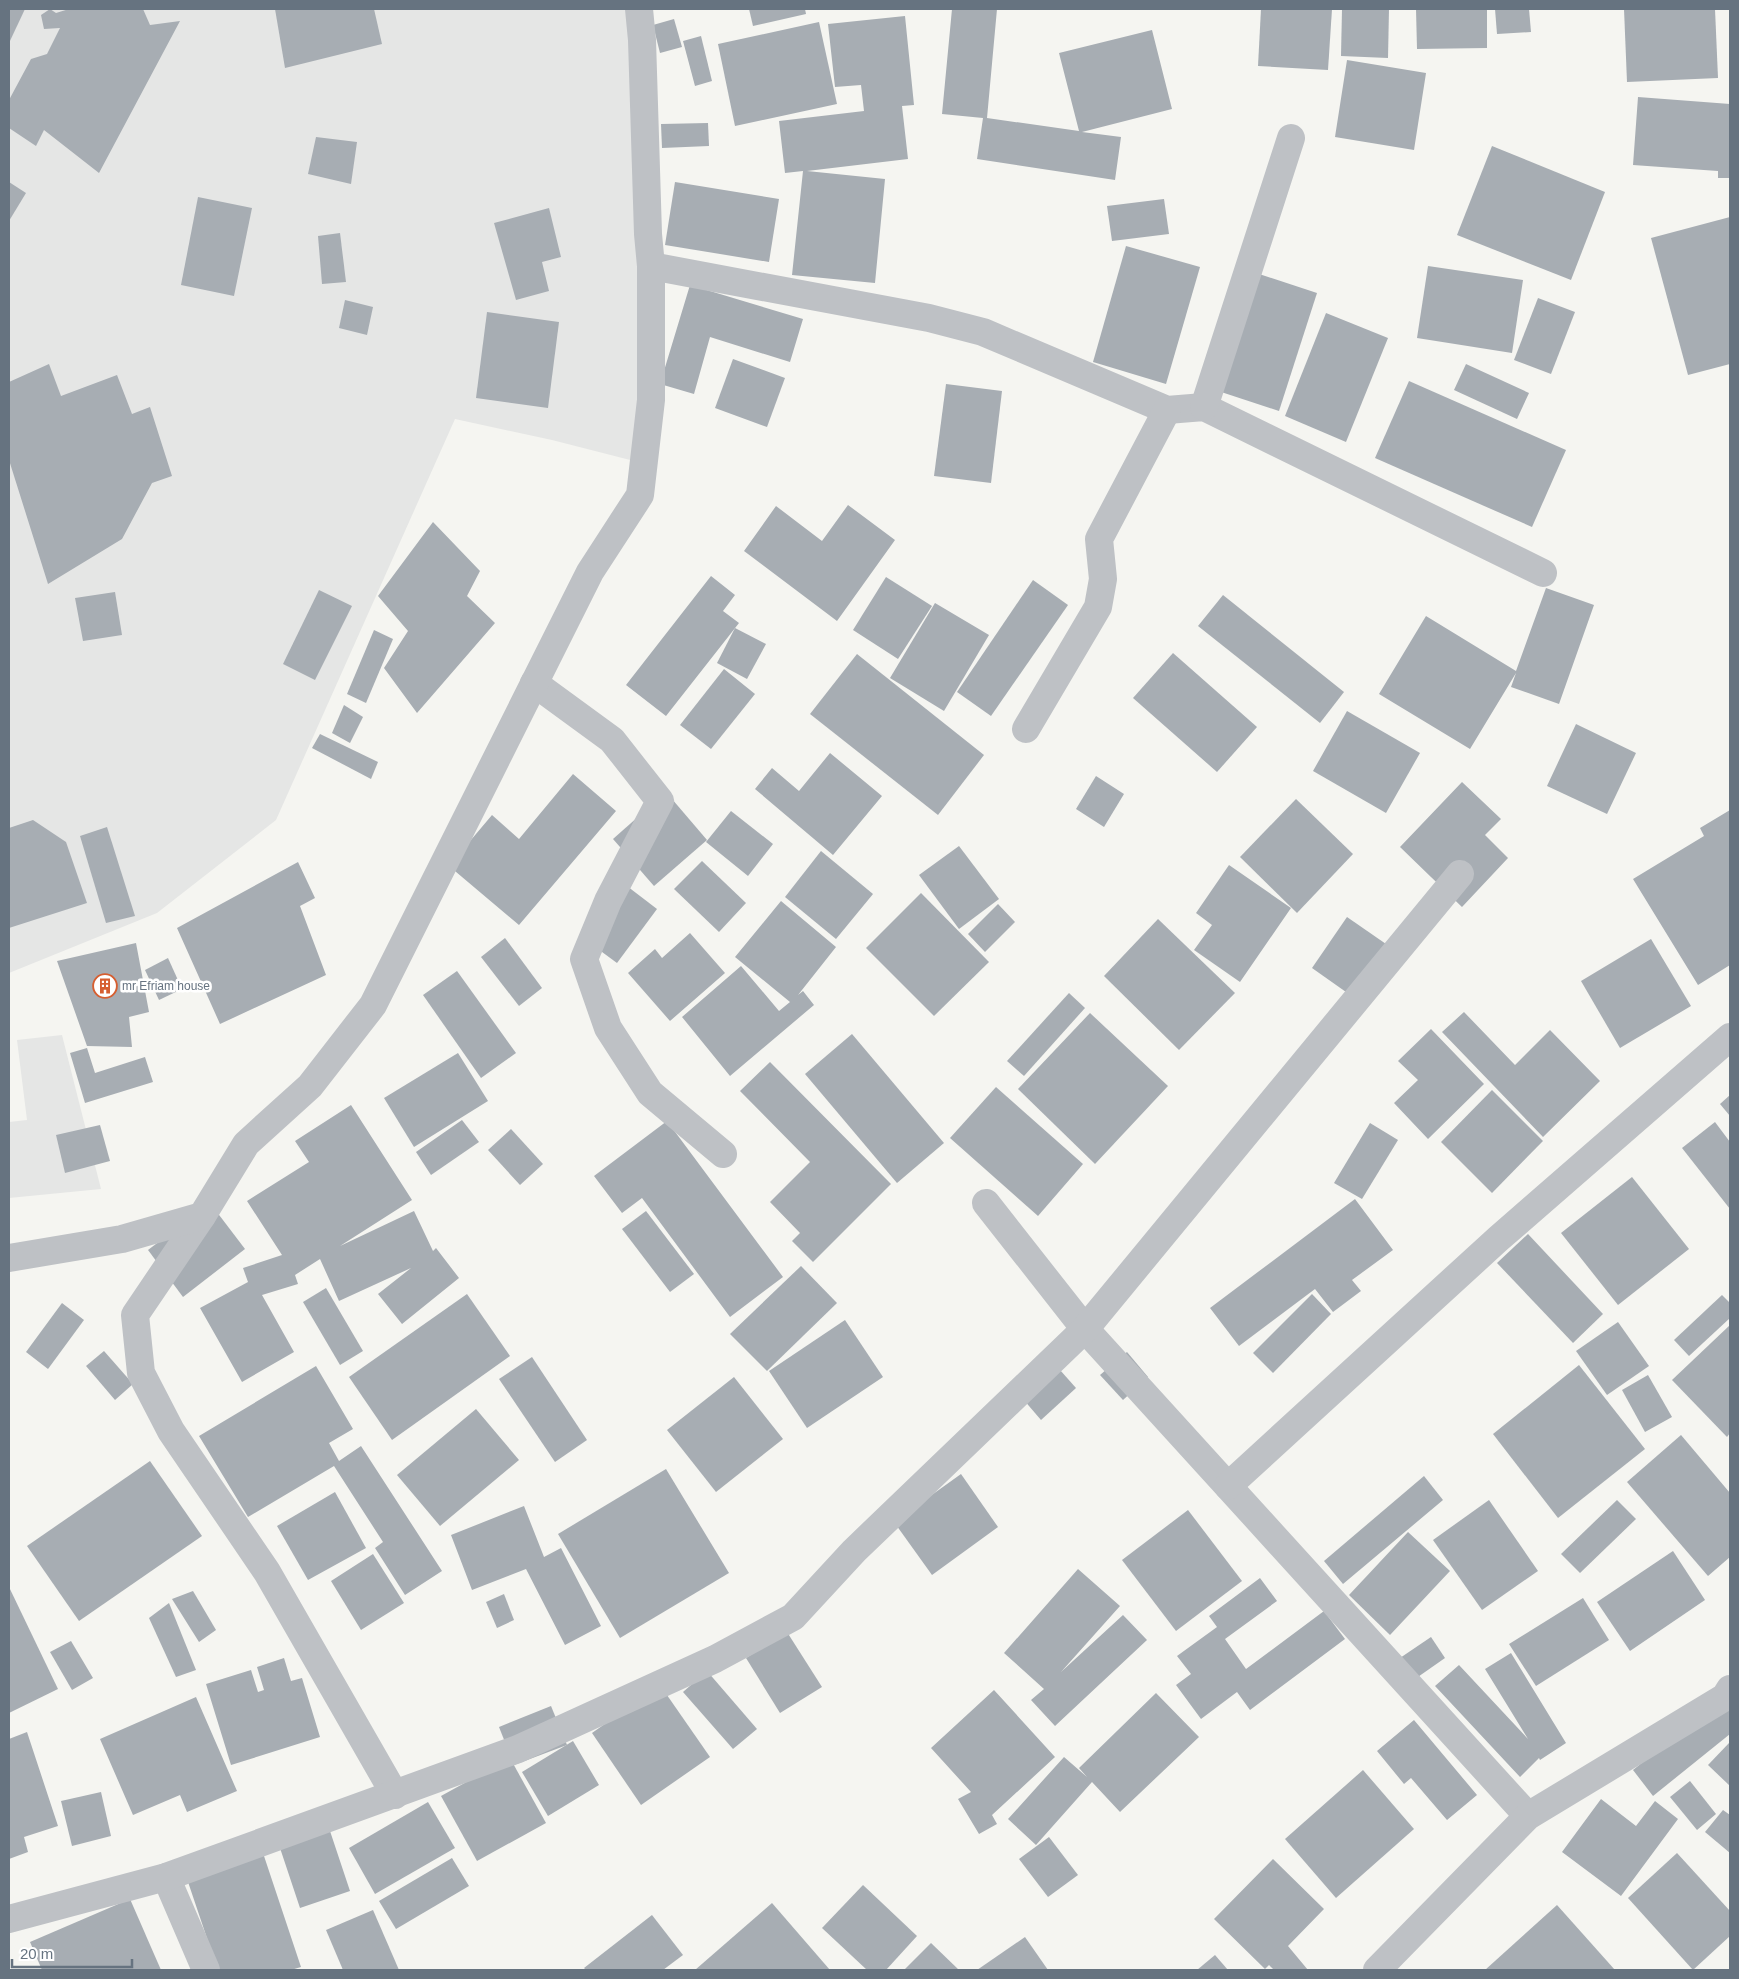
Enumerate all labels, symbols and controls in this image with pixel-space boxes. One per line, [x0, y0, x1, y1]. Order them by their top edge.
building icon: mr Efriam house [92, 973, 118, 999]
place label: mr Efriam house [122, 979, 210, 993]
scale bar [12, 1936, 132, 1968]
text: 20 m [20, 1945, 53, 1962]

